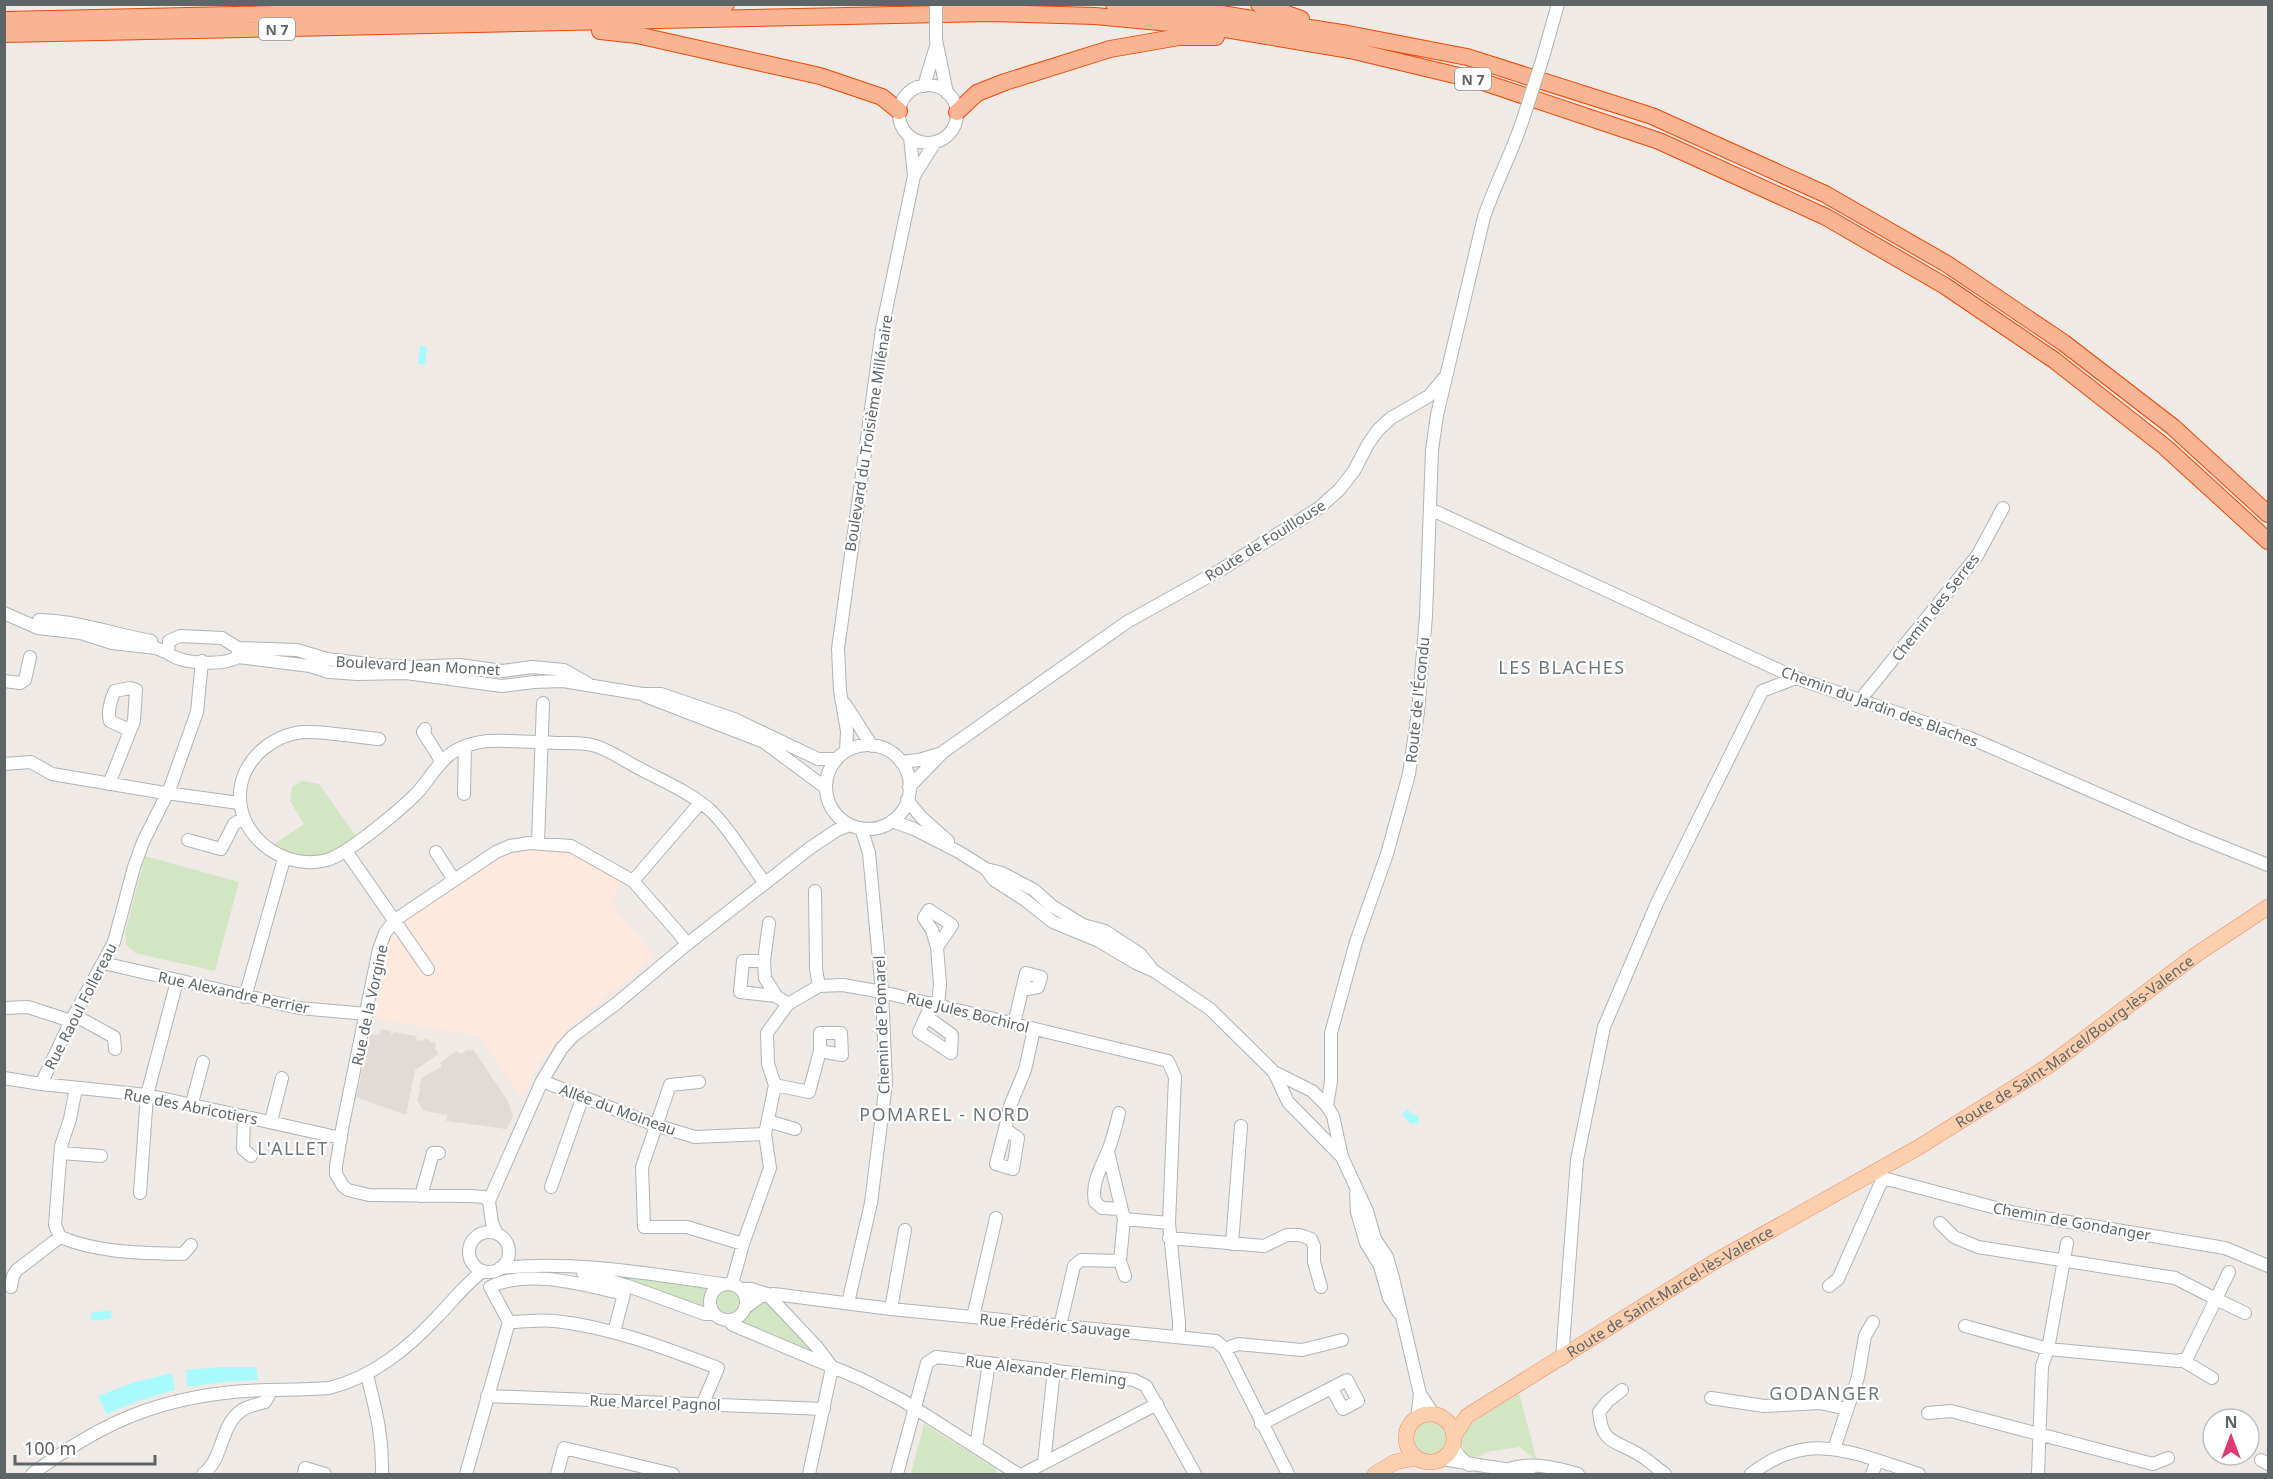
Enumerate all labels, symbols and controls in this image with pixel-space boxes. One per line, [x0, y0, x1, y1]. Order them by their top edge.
road number: N 7 [259, 18, 295, 40]
road number: N 7 [1455, 68, 1491, 90]
street label: Boulevard du Troisième Millénaire [839, 313, 897, 553]
street label: Route de Fouillouse [1201, 495, 1329, 585]
street label: Chemin des Serres [1887, 549, 1983, 665]
street label: Route de l'Écondu [1400, 636, 1434, 764]
street label: Boulevard Jean Monnet [335, 651, 501, 679]
district label: LES BLACHES [1498, 655, 1626, 679]
street label: Chemin du Jardin des Blaches [1779, 661, 1981, 751]
street label: Rue Raoul Follereau [39, 939, 121, 1073]
street label: Rue de la Vorgine [346, 943, 392, 1067]
street label: Route de Saint-Marcel/Bourg-lès-Valence [1951, 950, 2197, 1132]
street label: Chemin de Pomarel [869, 955, 893, 1095]
street label: Rue Alexandre Perrier [157, 966, 311, 1018]
street label: Rue Jules Bochirol [905, 987, 1031, 1037]
street label: Allée du Moineau [557, 1079, 679, 1139]
street label: Rue des Abricotiers [122, 1083, 260, 1129]
district label: POMAREL - NORD [859, 1102, 1031, 1126]
district label: L'ALLET [257, 1136, 329, 1160]
street label: Chemin de Gondanger [1992, 1197, 2152, 1245]
street label: Route de Saint-Marcel-lès-Valence [1563, 1221, 1777, 1362]
street label: Rue Frédéric Sauvage [979, 1308, 1131, 1342]
street label: Rue Alexander Fleming [964, 1350, 1128, 1390]
district label: GODANGER [1769, 1381, 1881, 1405]
street label: Rue Marcel Pagnol [589, 1390, 721, 1414]
north arrow [2201, 1407, 2261, 1467]
text: N [2224, 1411, 2238, 1433]
scale bar [15, 1428, 154, 1466]
text: 100 m [24, 1436, 76, 1460]

